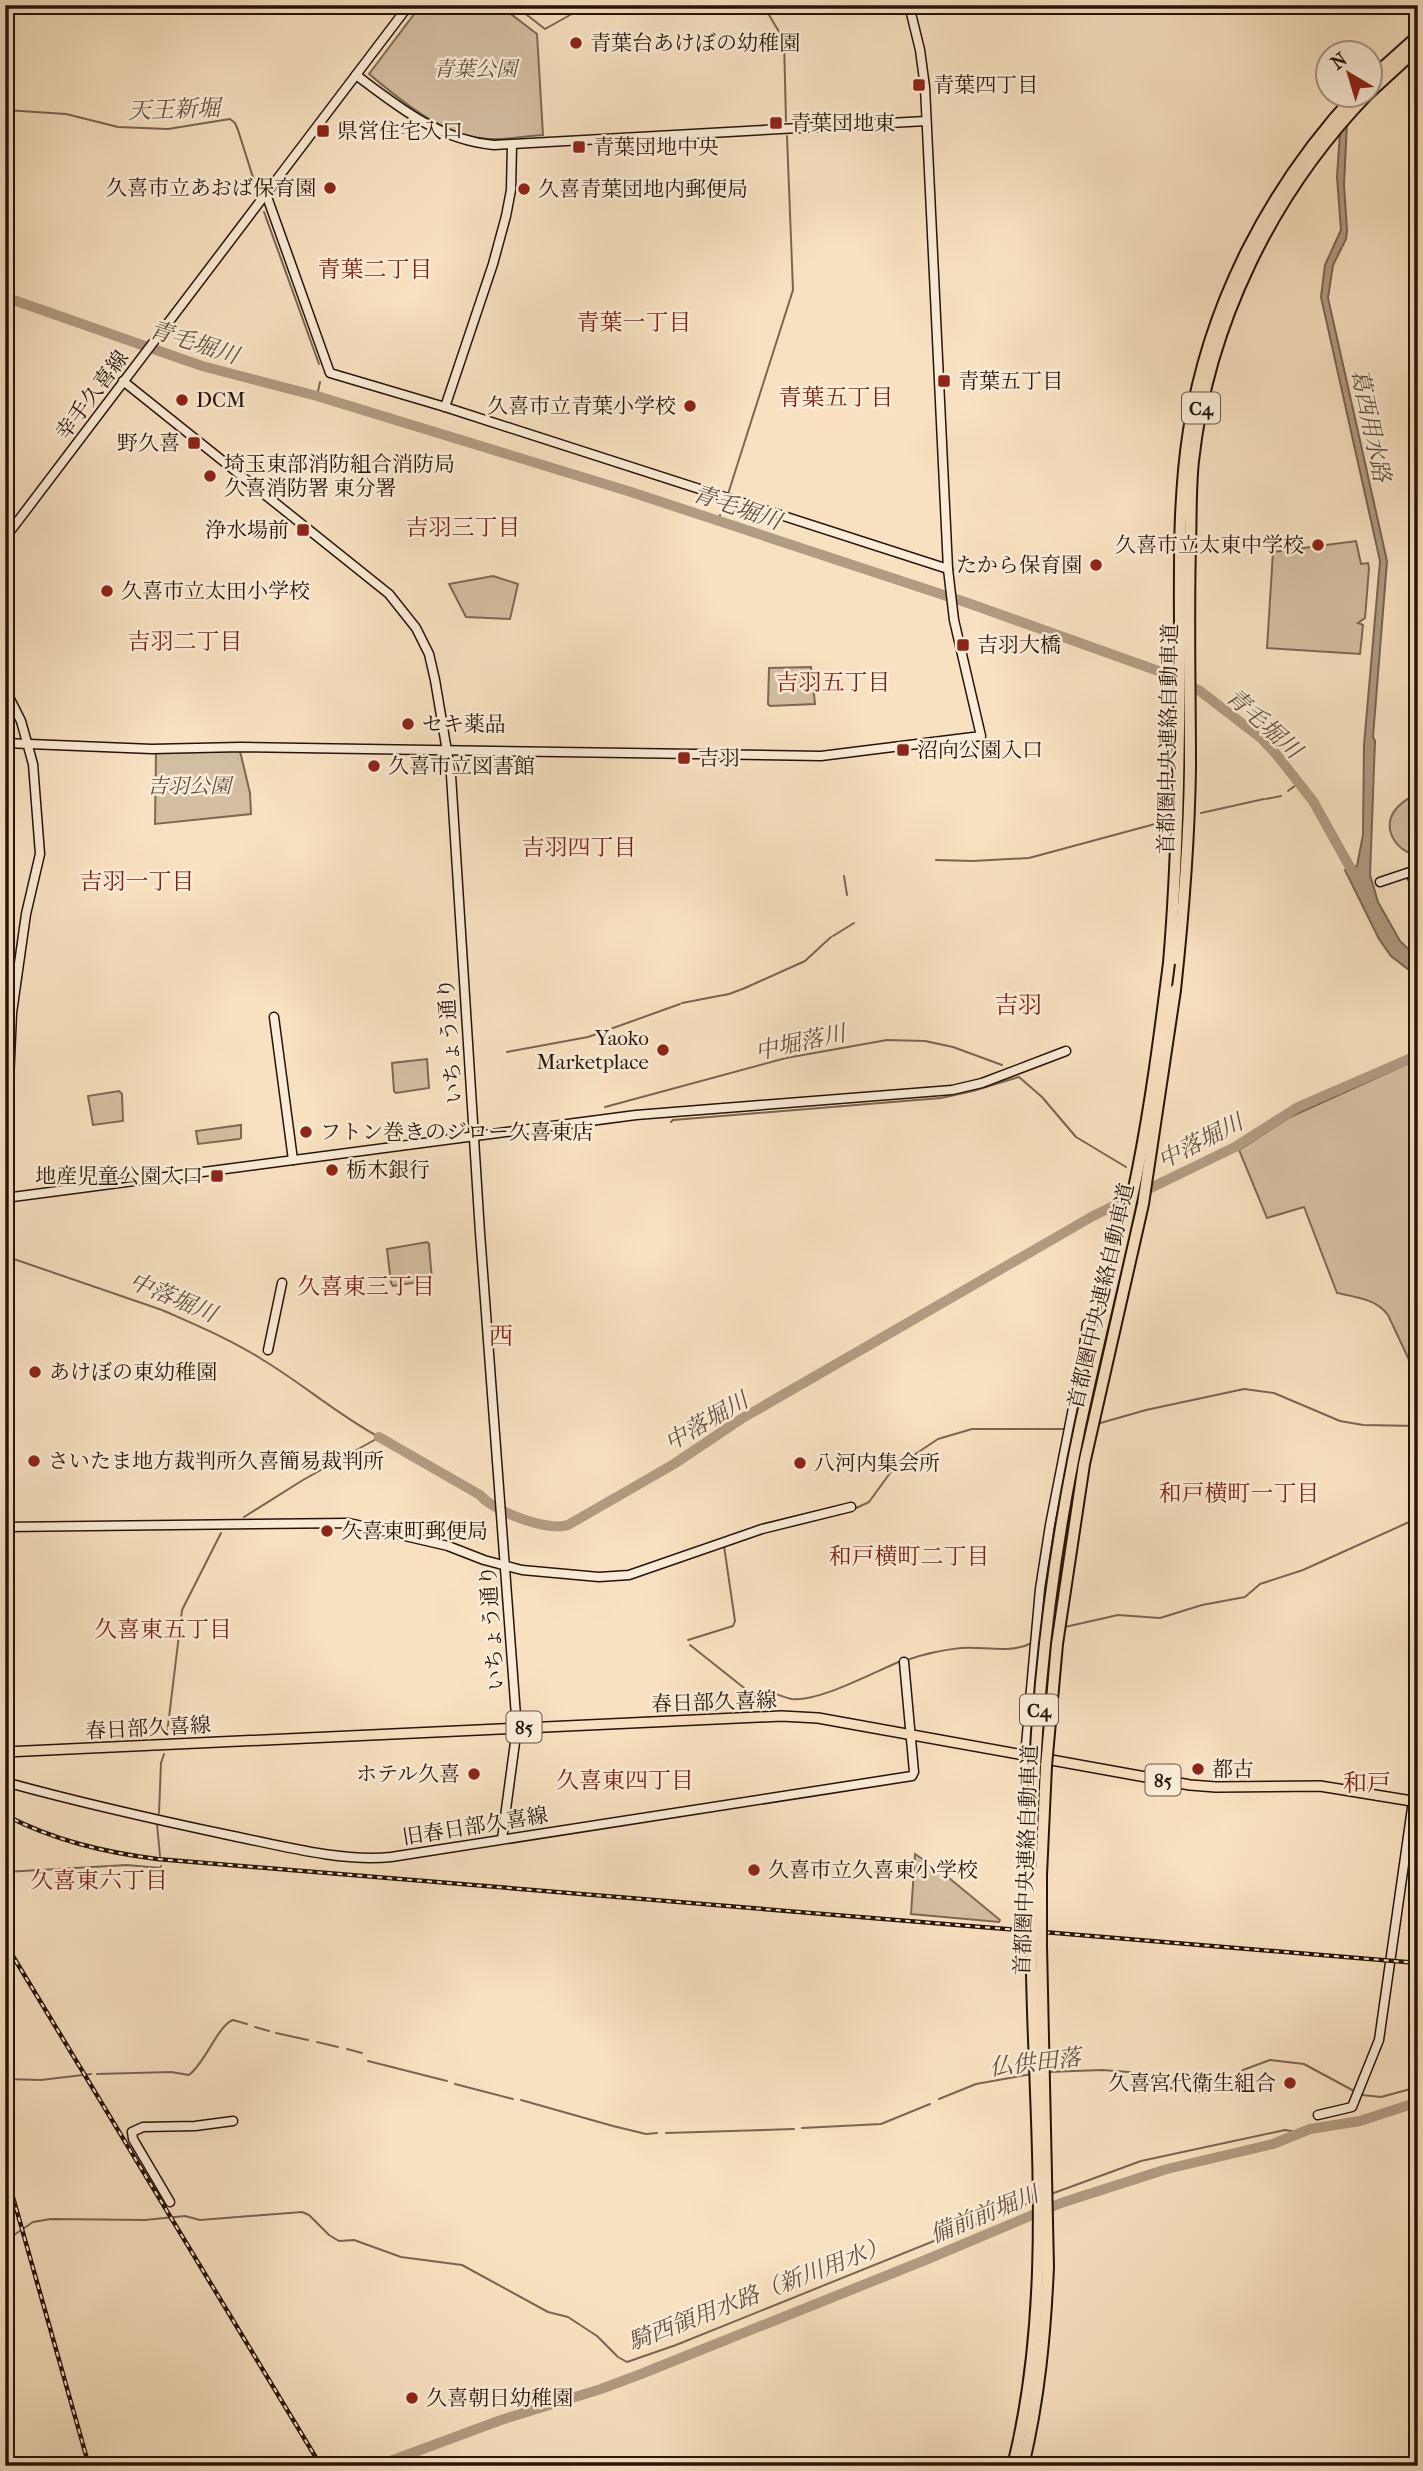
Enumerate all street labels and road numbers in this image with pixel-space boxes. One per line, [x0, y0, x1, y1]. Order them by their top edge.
street label: 幸手久喜線 [51, 346, 133, 444]
road number: C4 [1182, 392, 1220, 424]
street label: 首都圏中央連絡自動車道 [1154, 623, 1182, 855]
street label: いちょう通り [434, 977, 466, 1105]
street label: 首都圏中央連絡自動車道 [1063, 1181, 1139, 1411]
street label: いちょう通り [476, 1564, 508, 1692]
street label: 春日部久喜線 [651, 1688, 777, 1716]
road number: C4 [1020, 1694, 1058, 1726]
road number: 85 [506, 1712, 542, 1742]
street label: 春日部久喜線 [84, 1713, 212, 1743]
street label: 首都圏中央連絡自動車道 [1010, 1744, 1042, 1976]
road number: 85 [1146, 1764, 1180, 1796]
street label: 旧春日部久喜線 [401, 1803, 549, 1849]

